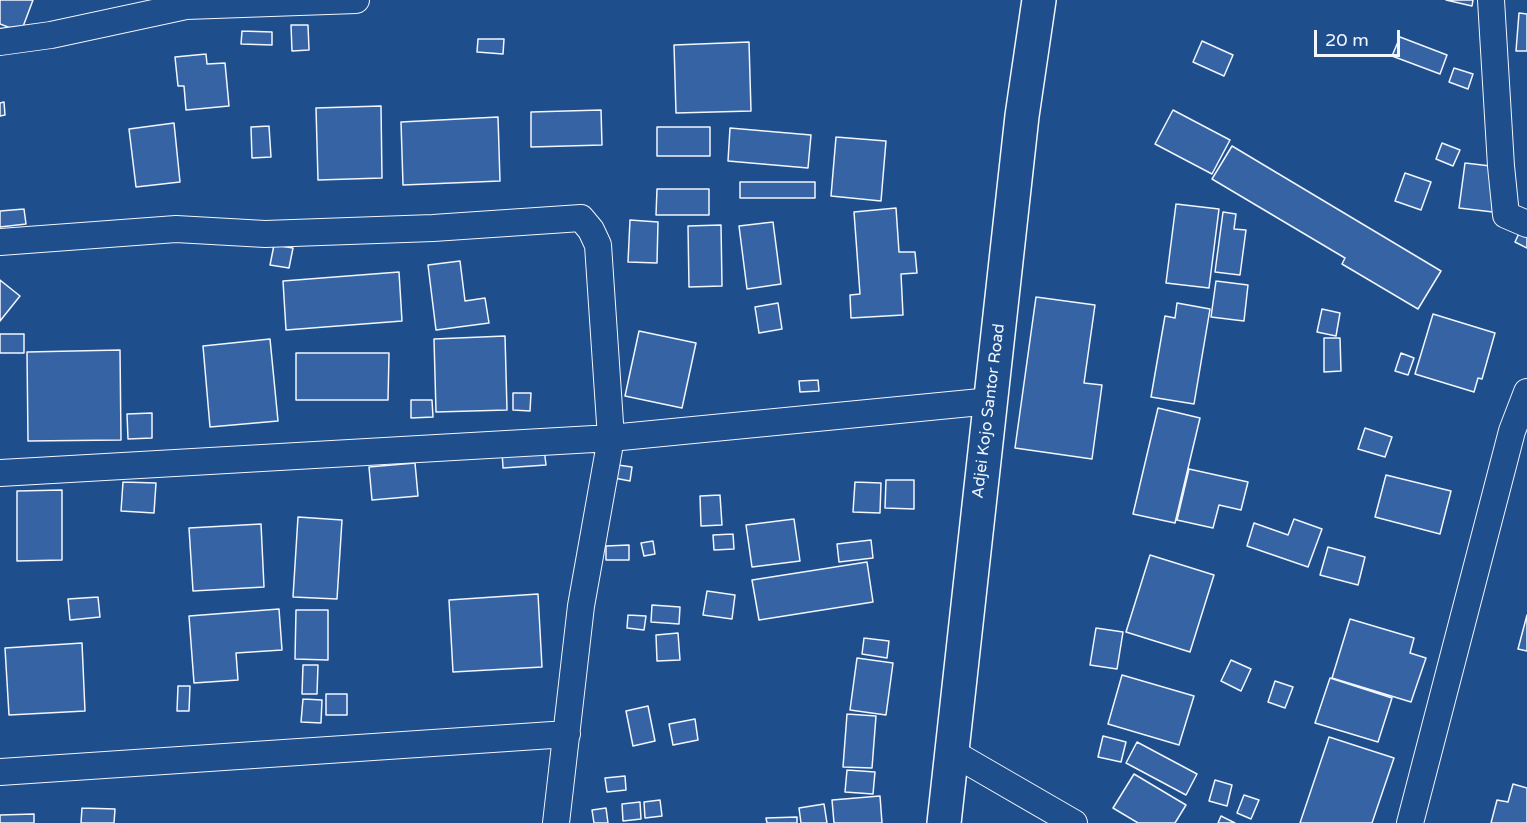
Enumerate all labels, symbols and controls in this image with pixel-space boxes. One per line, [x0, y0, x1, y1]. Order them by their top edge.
scale bar [1317, 18, 1402, 56]
text: 20 m [1325, 29, 1369, 51]
street label: Adjei Kojo Santor Road [969, 322, 1009, 500]

